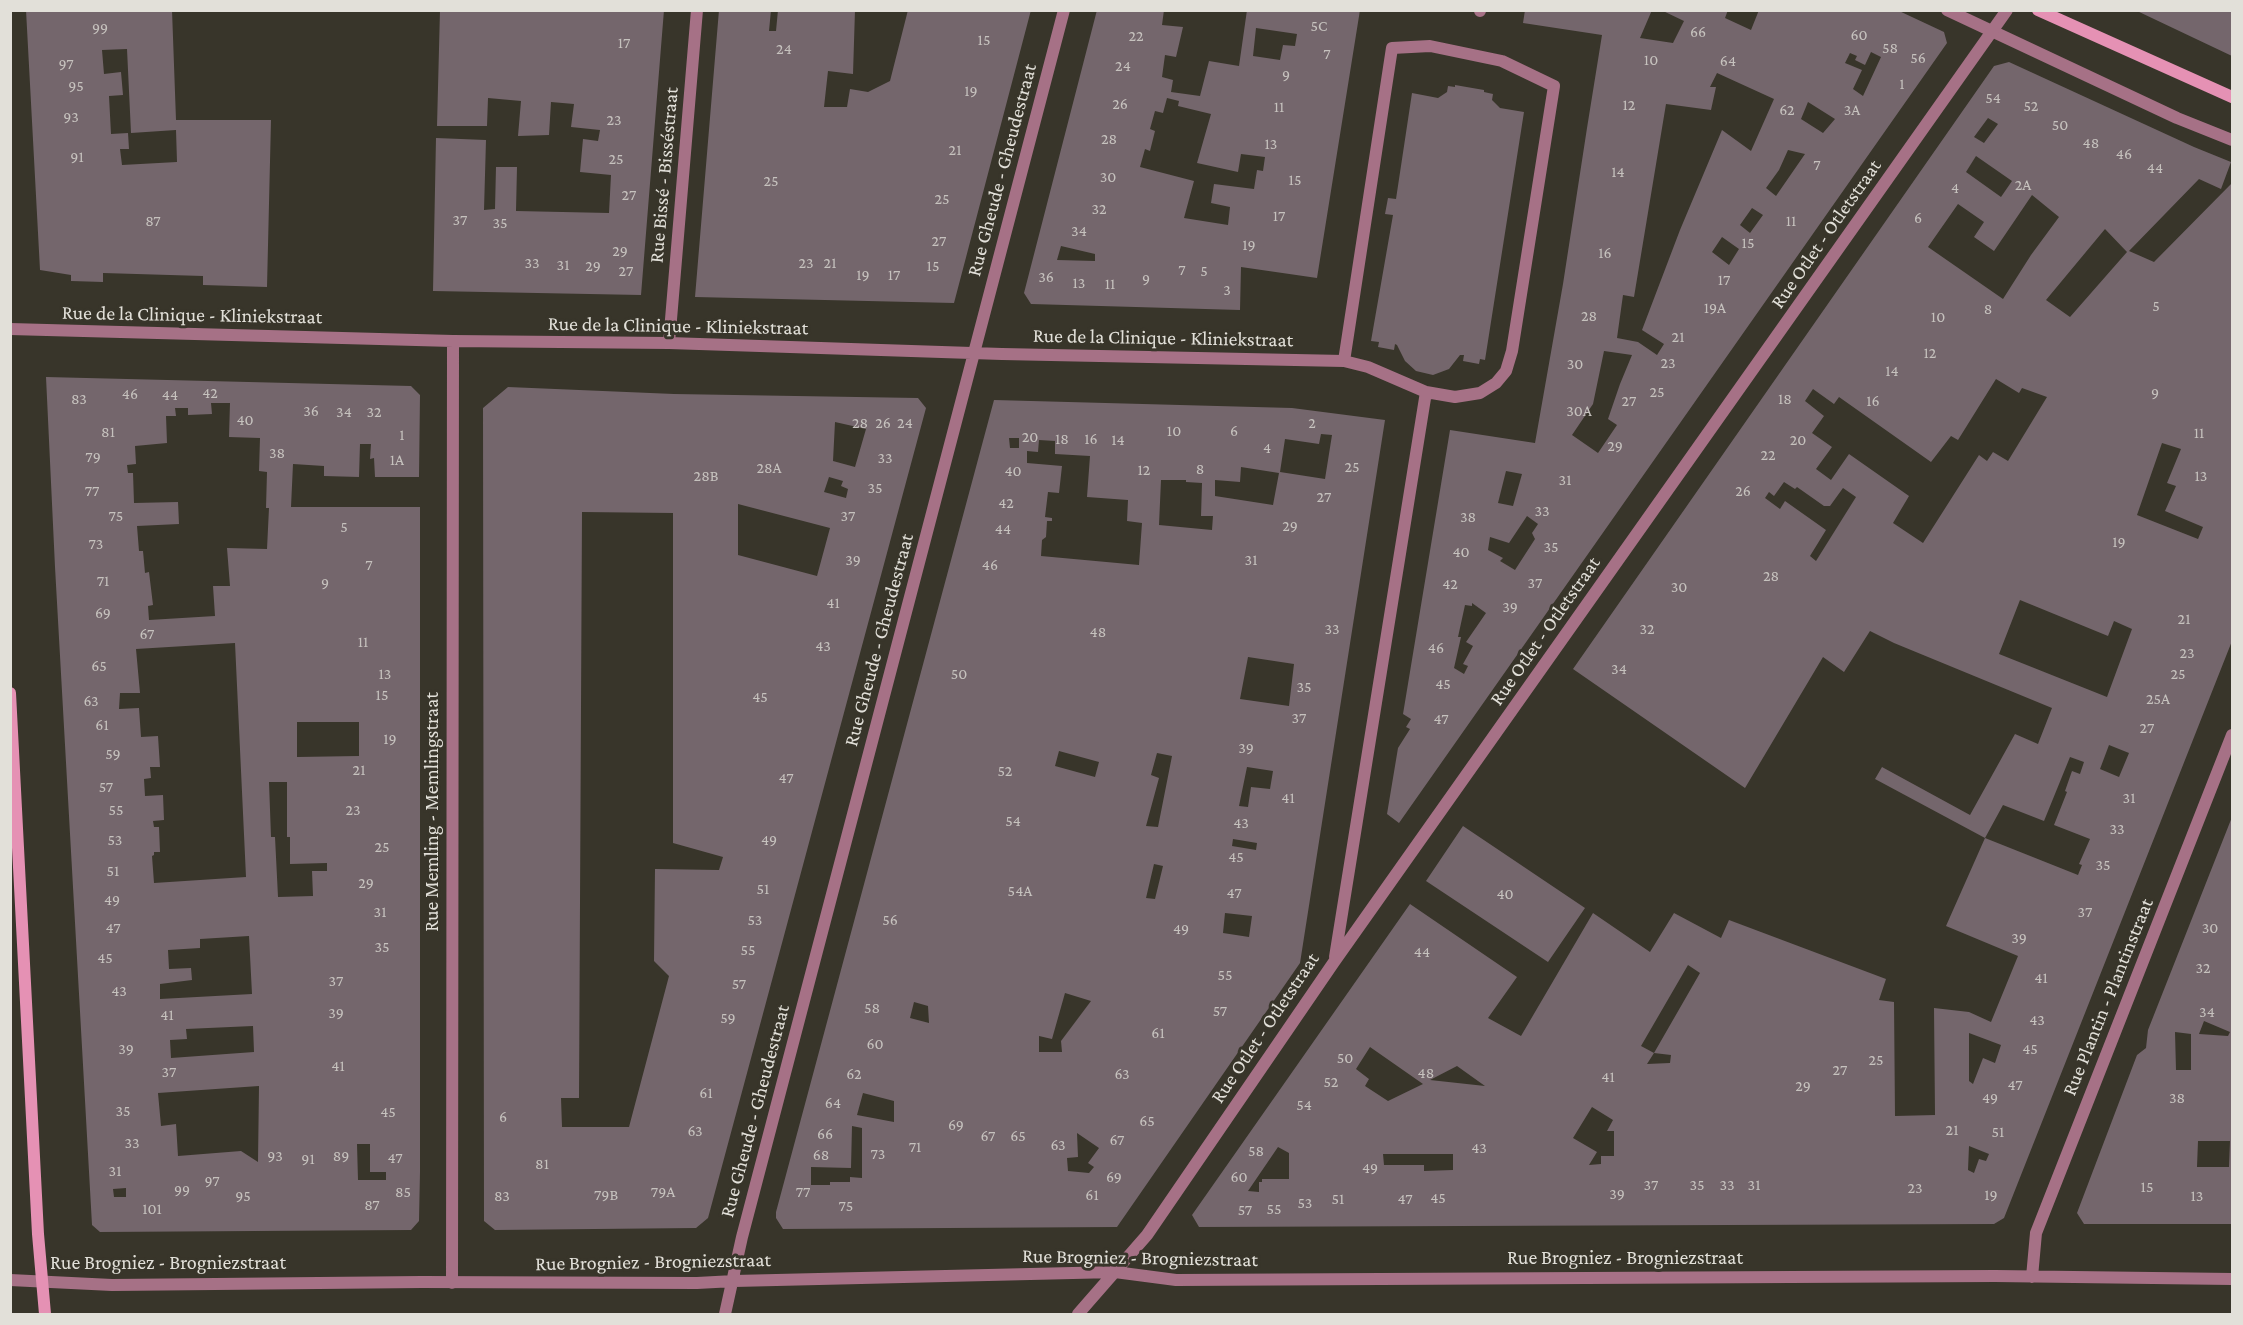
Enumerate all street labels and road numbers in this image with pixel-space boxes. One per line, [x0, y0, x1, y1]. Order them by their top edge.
street label: Rue Gheude - Gheudestraat [962, 61, 1042, 279]
street label: Rue Bissé - Bisséstraat [644, 86, 684, 264]
street label: Rue Otlet - Otletstraat [1766, 155, 1886, 313]
street label: Rue de la Clinique - Kliniekstraat [62, 301, 322, 329]
street label: Rue de la Clinique - Kliniekstraat [548, 312, 808, 340]
street label: Rue de la Clinique - Kliniekstraat [1033, 324, 1293, 352]
street label: Rue Gheude - Gheudestraat [839, 531, 919, 749]
street label: Rue Otlet - Otletstraat [1485, 552, 1605, 710]
street label: Rue Memling - Memlingstraat [420, 692, 444, 932]
street label: Rue Plantin - Plantinstraat [2057, 895, 2159, 1099]
street label: Rue Otlet - Otletstraat [1206, 948, 1324, 1108]
street label: Rue Gheude - Gheudestraat [715, 1002, 795, 1220]
street label: Rue Brogniez - Brogniezstraat [1022, 1244, 1258, 1272]
street label: Rue Brogniez - Brogniezstraat [1507, 1246, 1743, 1270]
street label: Rue Brogniez - Brogniezstraat [535, 1248, 771, 1276]
street label: Rue Brogniez - Brogniezstraat [50, 1251, 286, 1275]

